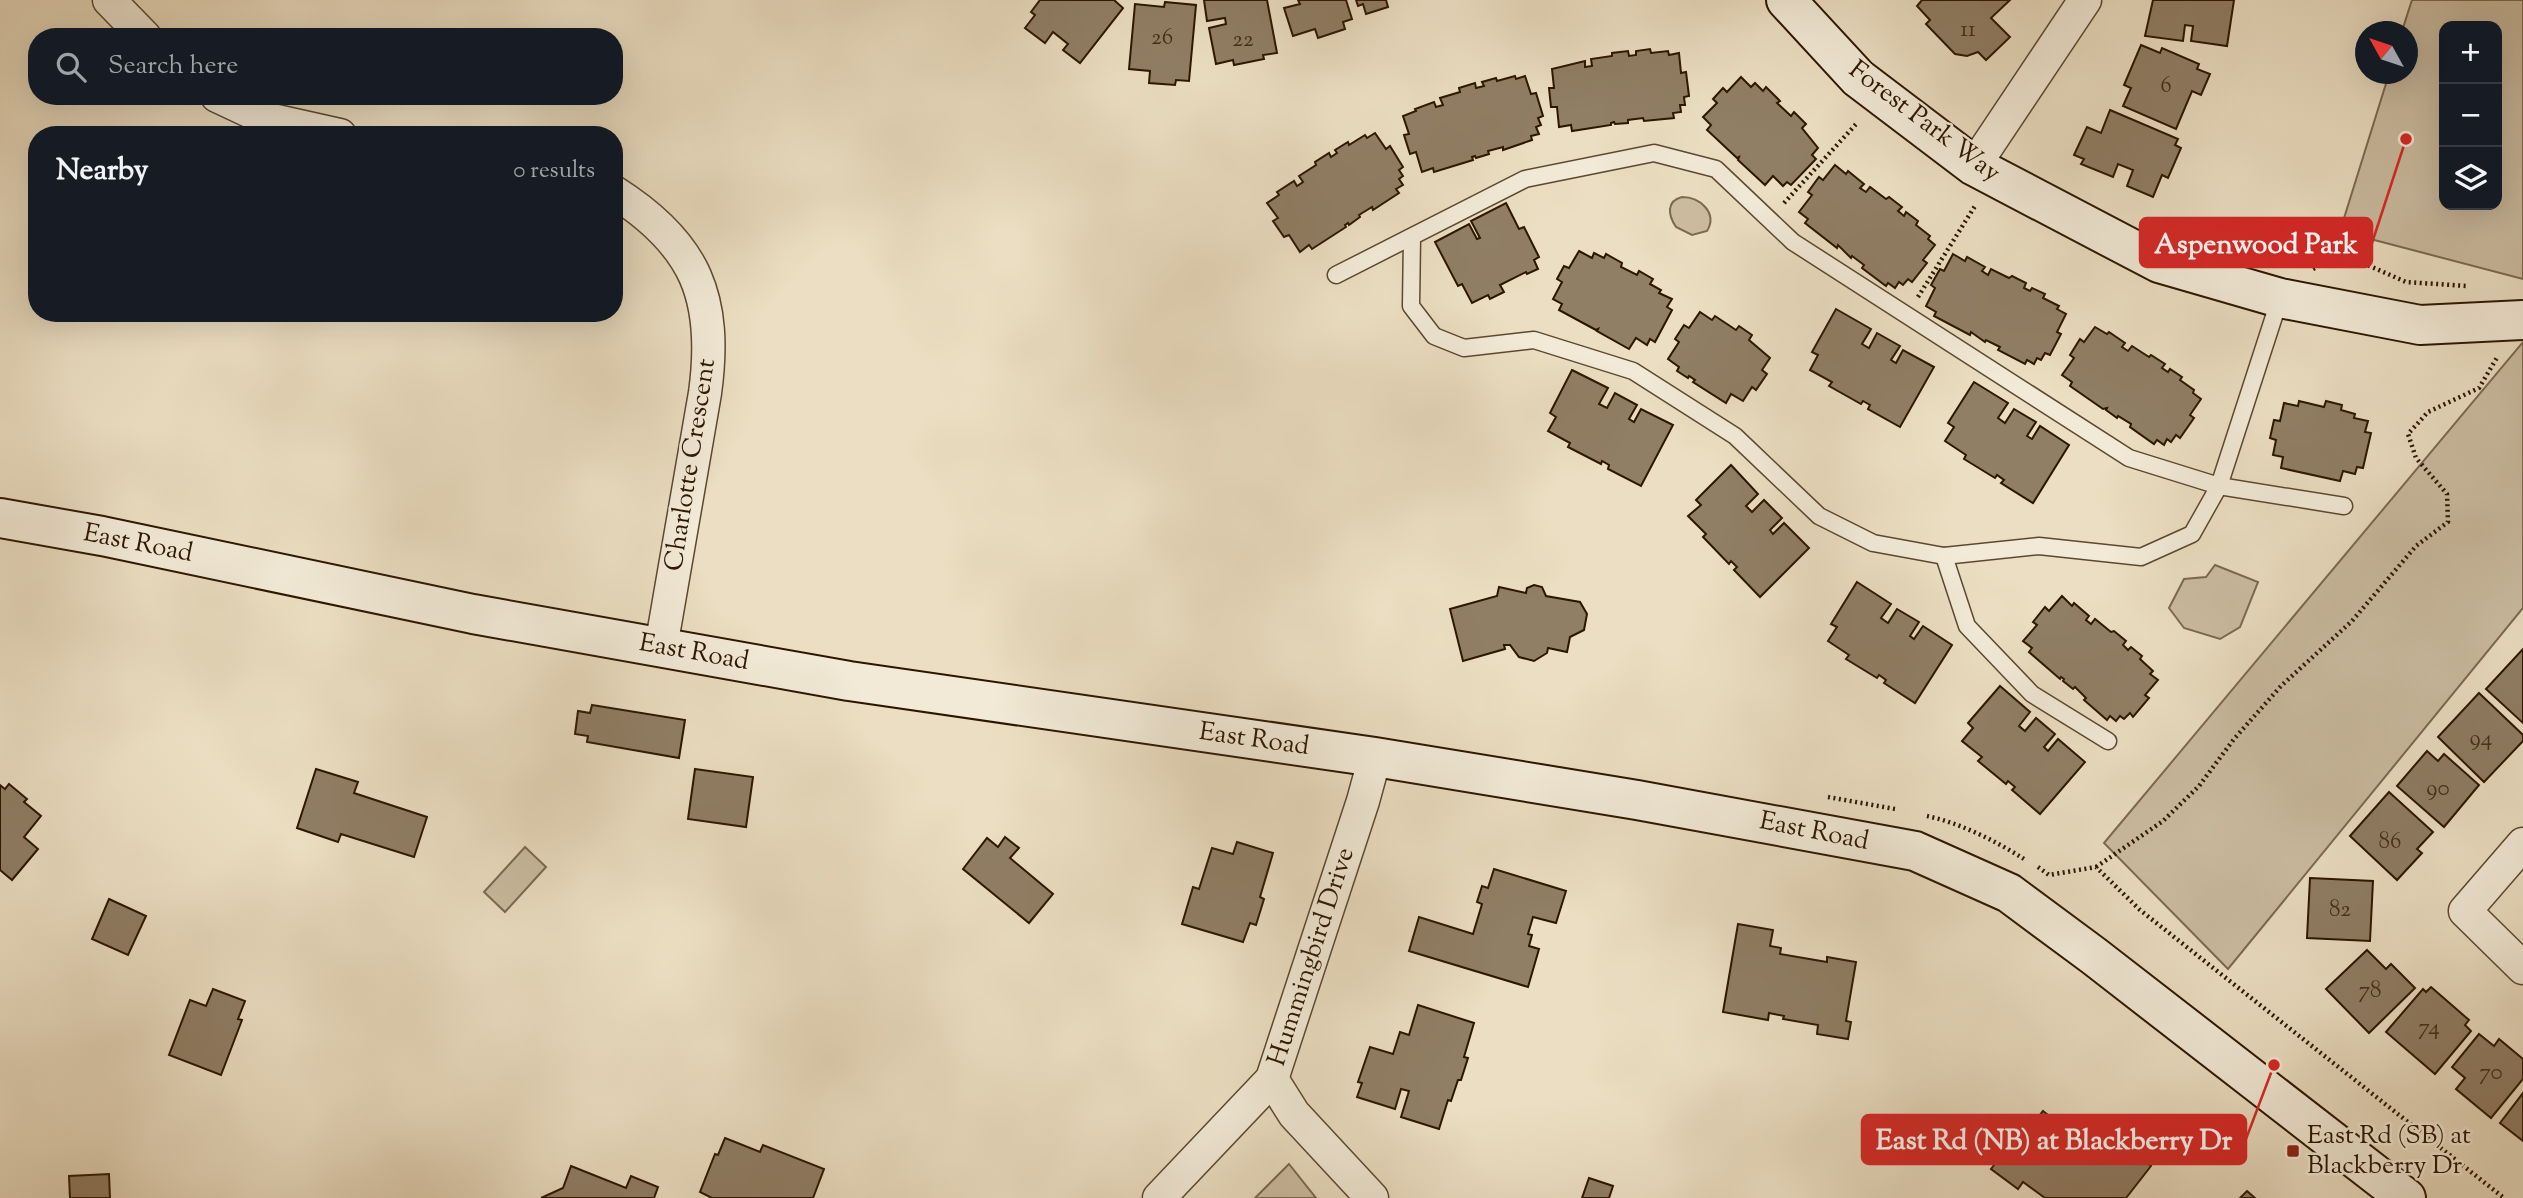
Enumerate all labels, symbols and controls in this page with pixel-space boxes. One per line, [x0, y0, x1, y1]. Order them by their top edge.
house number: 11 [1960, 14, 1976, 47]
north arrow [2355, 21, 2418, 84]
map controls [2439, 21, 2502, 210]
button: + [2439, 21, 2502, 84]
house number: 26 [1151, 22, 1173, 55]
house number: 22 [1232, 24, 1254, 57]
search box [28, 28, 623, 105]
icon: search [52, 48, 90, 86]
text: Search here [108, 48, 238, 85]
street label: Forest Park Way [1840, 52, 2008, 192]
house number: 6 [2160, 70, 2172, 103]
button: − [2439, 84, 2502, 147]
button: layers [2439, 147, 2502, 210]
text: Nearby [56, 150, 148, 193]
text: 0 results [513, 155, 595, 188]
callout: Aspenwood Park [2140, 218, 2372, 267]
text: Aspenwood Park [2154, 226, 2359, 266]
street label: Charlotte Crescent [656, 356, 726, 574]
street label: East Road [80, 515, 196, 573]
street label: East Road [636, 625, 752, 681]
street label: East Road [1197, 714, 1312, 766]
house number: 94 [2470, 723, 2492, 756]
house number: 90 [2426, 773, 2450, 806]
street label: East Road [1756, 803, 1872, 861]
house number: 86 [2379, 826, 2401, 859]
street label: Hummingbird Drive [1259, 843, 1365, 1071]
house number: 82 [2329, 894, 2351, 927]
house number: 78 [2358, 975, 2382, 1008]
house number: 74 [2418, 1012, 2440, 1045]
house number: 70 [2479, 1057, 2503, 1090]
callout: East Rd (NB) at Blackberry Dr [1862, 1115, 2246, 1164]
place label: East Rd (SB) at Blackberry Dr [2307, 1118, 2471, 1185]
text: East Rd (NB) at Blackberry Dr [1876, 1122, 2233, 1162]
marker: East Rd (SB) at Blackberry Dr [2285, 1143, 2301, 1159]

